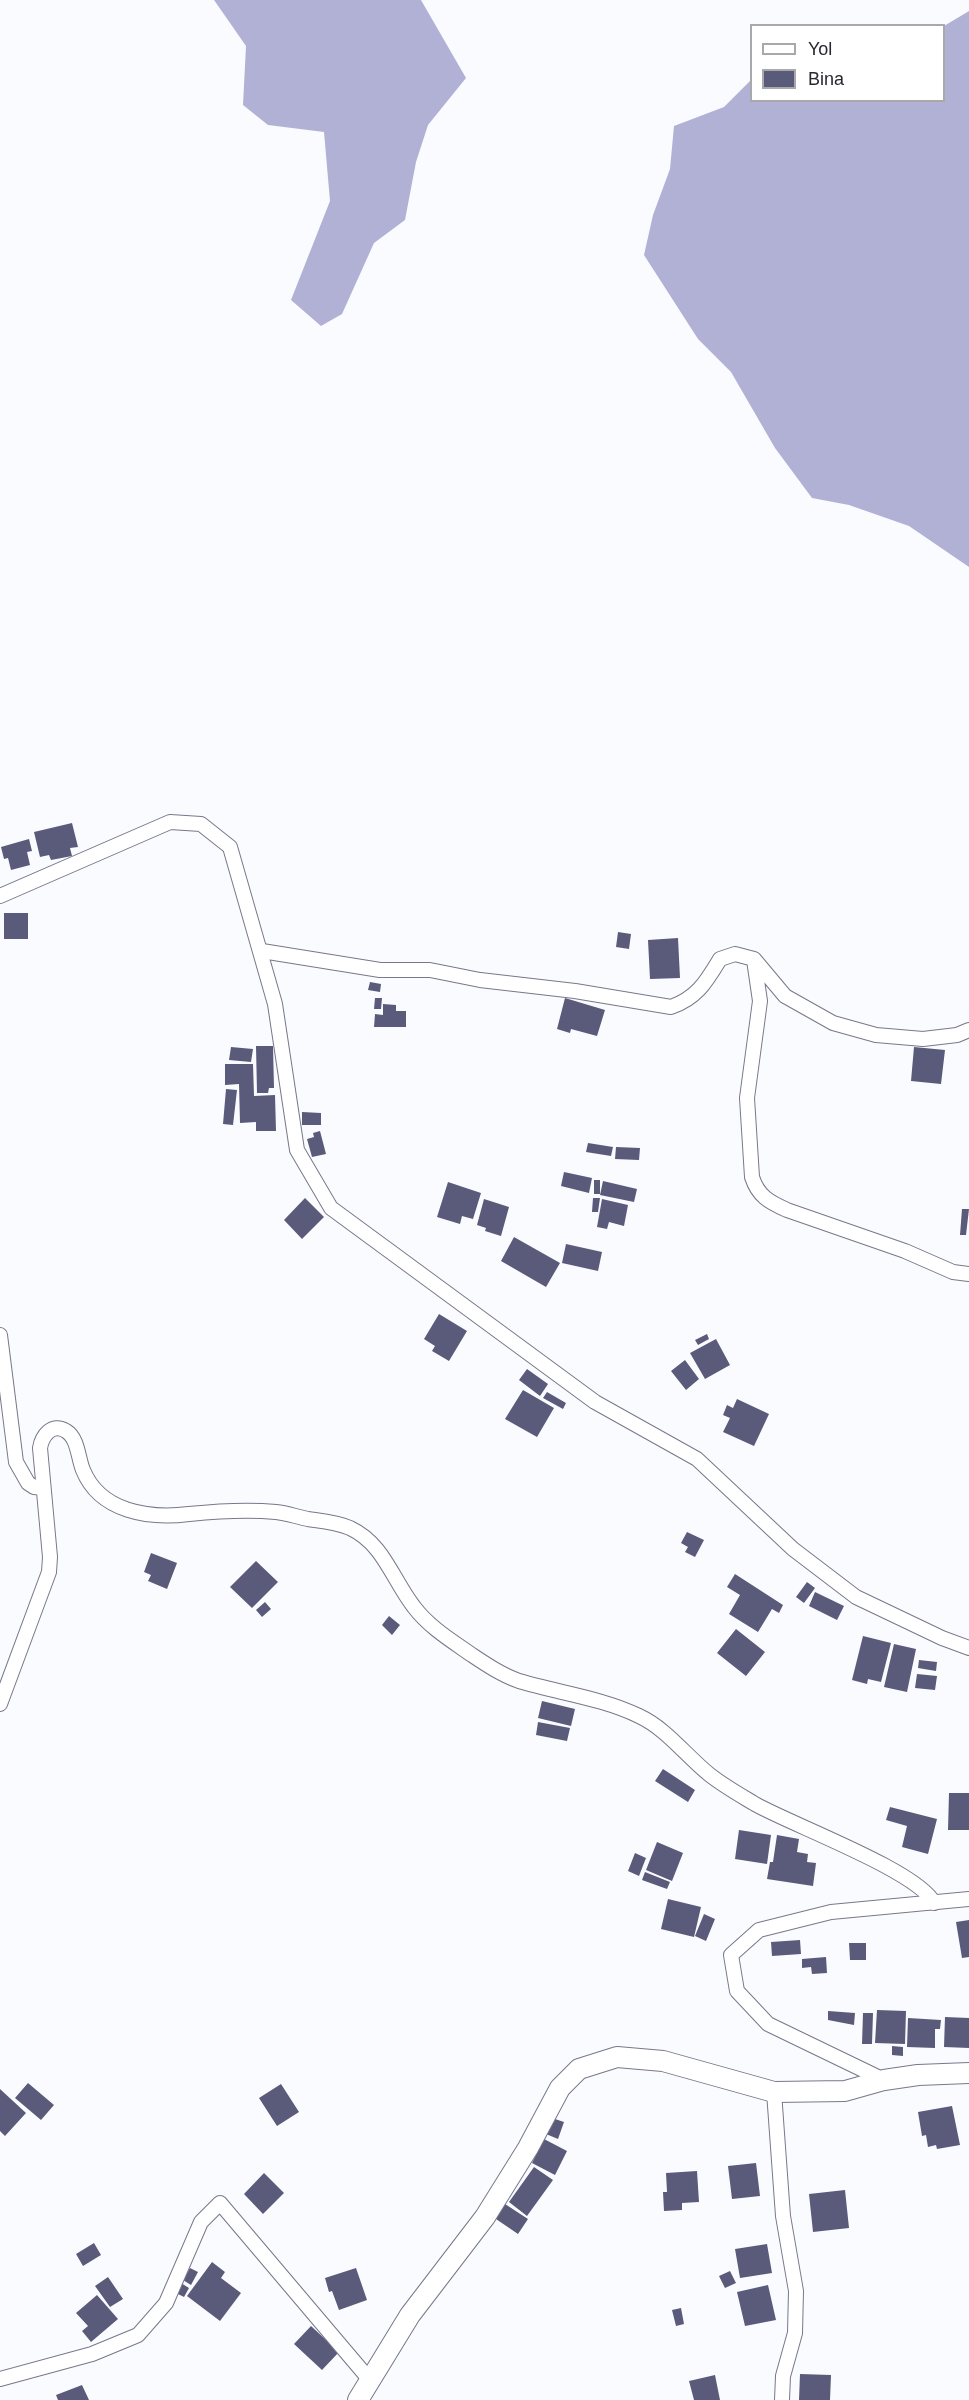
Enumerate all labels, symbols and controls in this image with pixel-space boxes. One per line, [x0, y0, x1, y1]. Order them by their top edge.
legend [750, 24, 945, 102]
text: Yol [808, 39, 832, 59]
text: Bina [808, 69, 844, 89]

